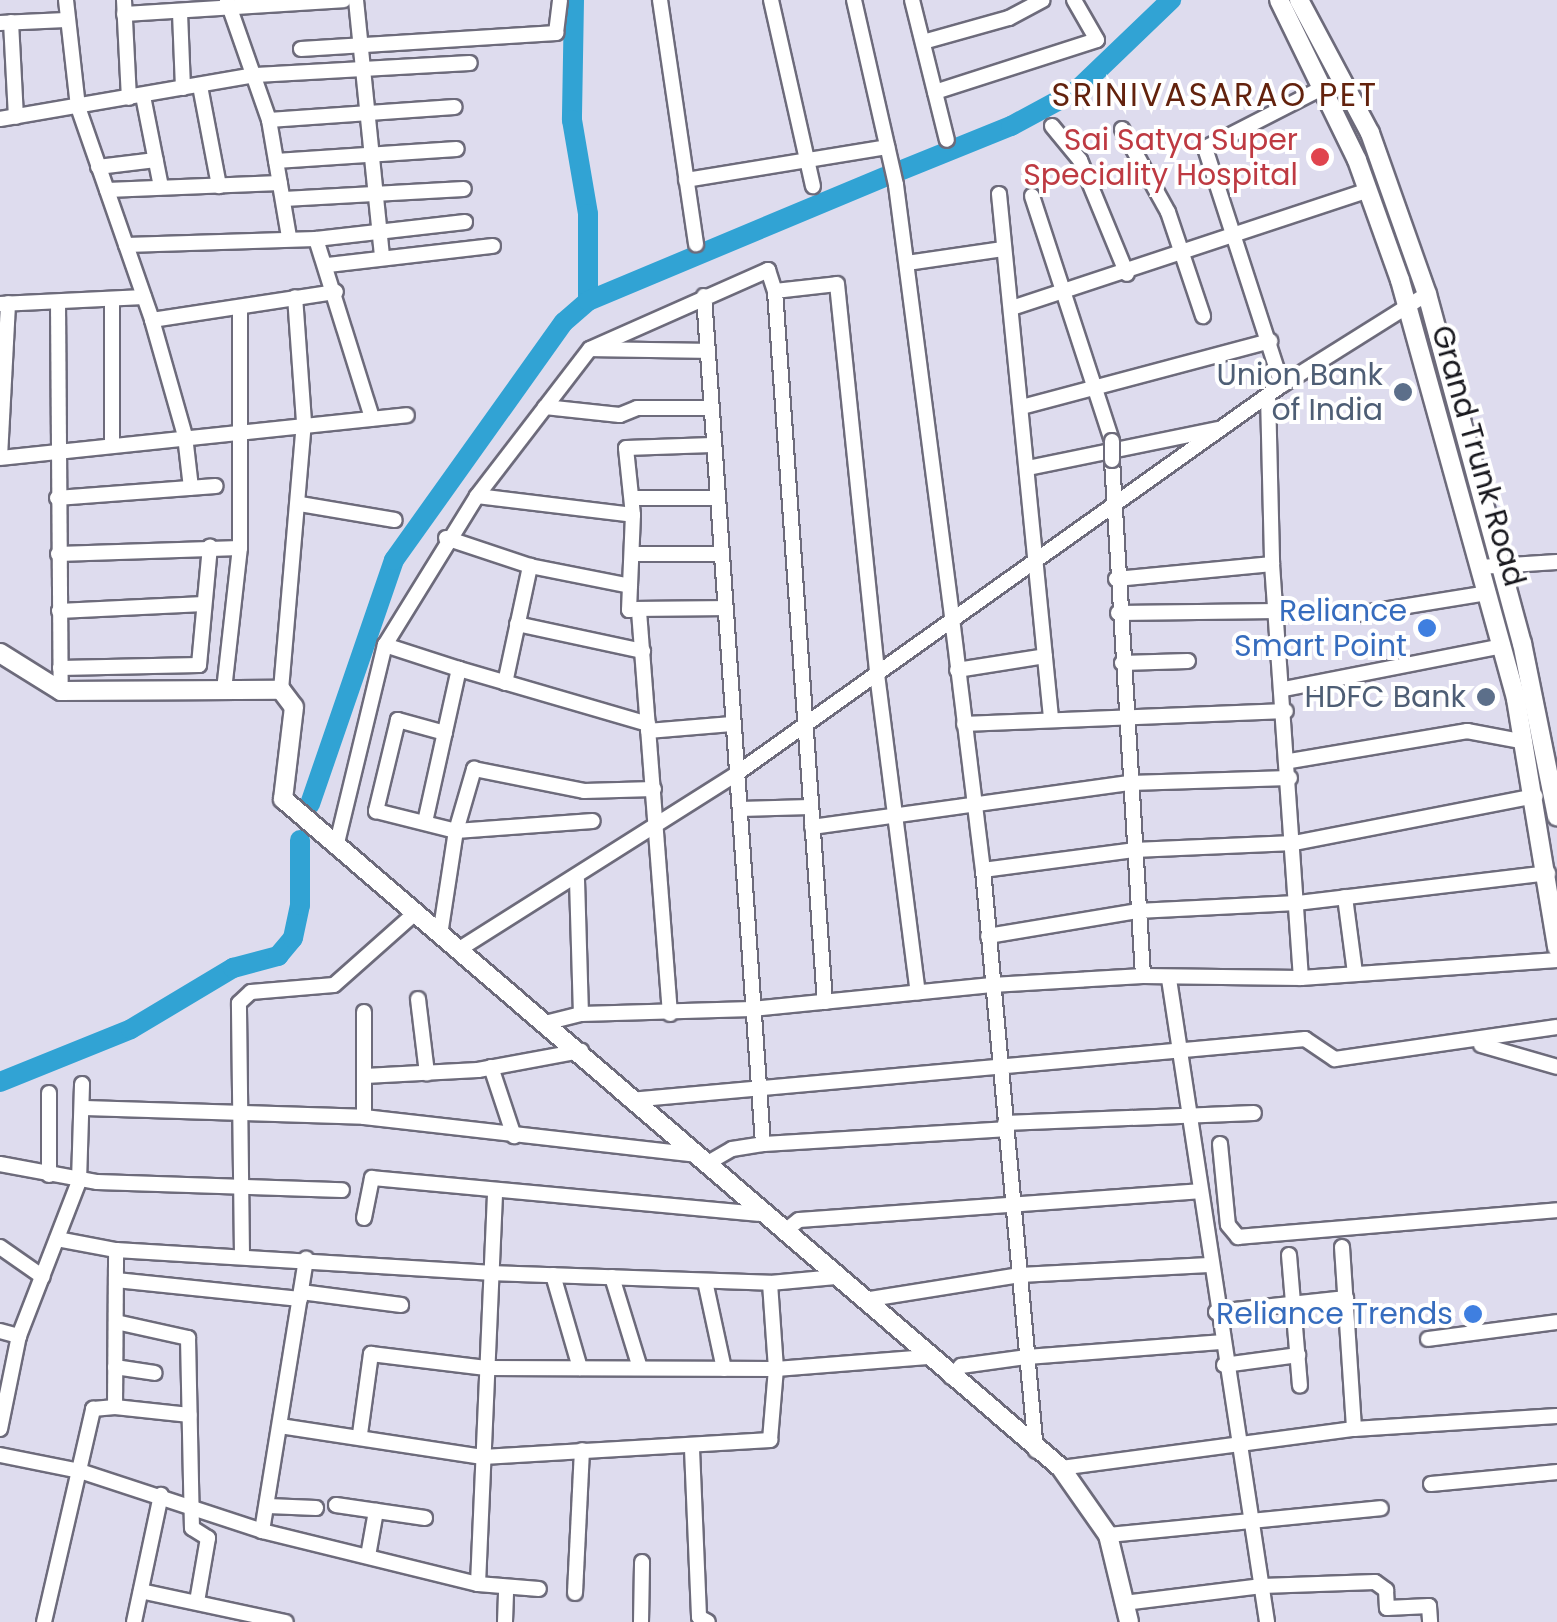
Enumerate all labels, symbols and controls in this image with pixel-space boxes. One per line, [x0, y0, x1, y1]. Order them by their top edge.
district label: SRINIVASARAO PET [1051, 76, 1379, 114]
place label: Sai Satya Super Speciality Hospital [1023, 122, 1298, 192]
marker: Sai Satya Super Speciality Hospital [1307, 144, 1333, 170]
street label: Grand Trunk Road [1424, 321, 1532, 591]
place label: Union Bank of India [1216, 357, 1383, 428]
marker: Union Bank of India [1392, 381, 1414, 403]
place label: Reliance Smart Point [1234, 593, 1407, 664]
marker: Reliance Smart Point [1416, 617, 1438, 639]
place label: HDFC Bank [1304, 679, 1466, 715]
marker: HDFC Bank [1475, 686, 1497, 708]
place label: Reliance Trends [1216, 1296, 1453, 1332]
marker: Reliance Trends [1462, 1303, 1484, 1325]

